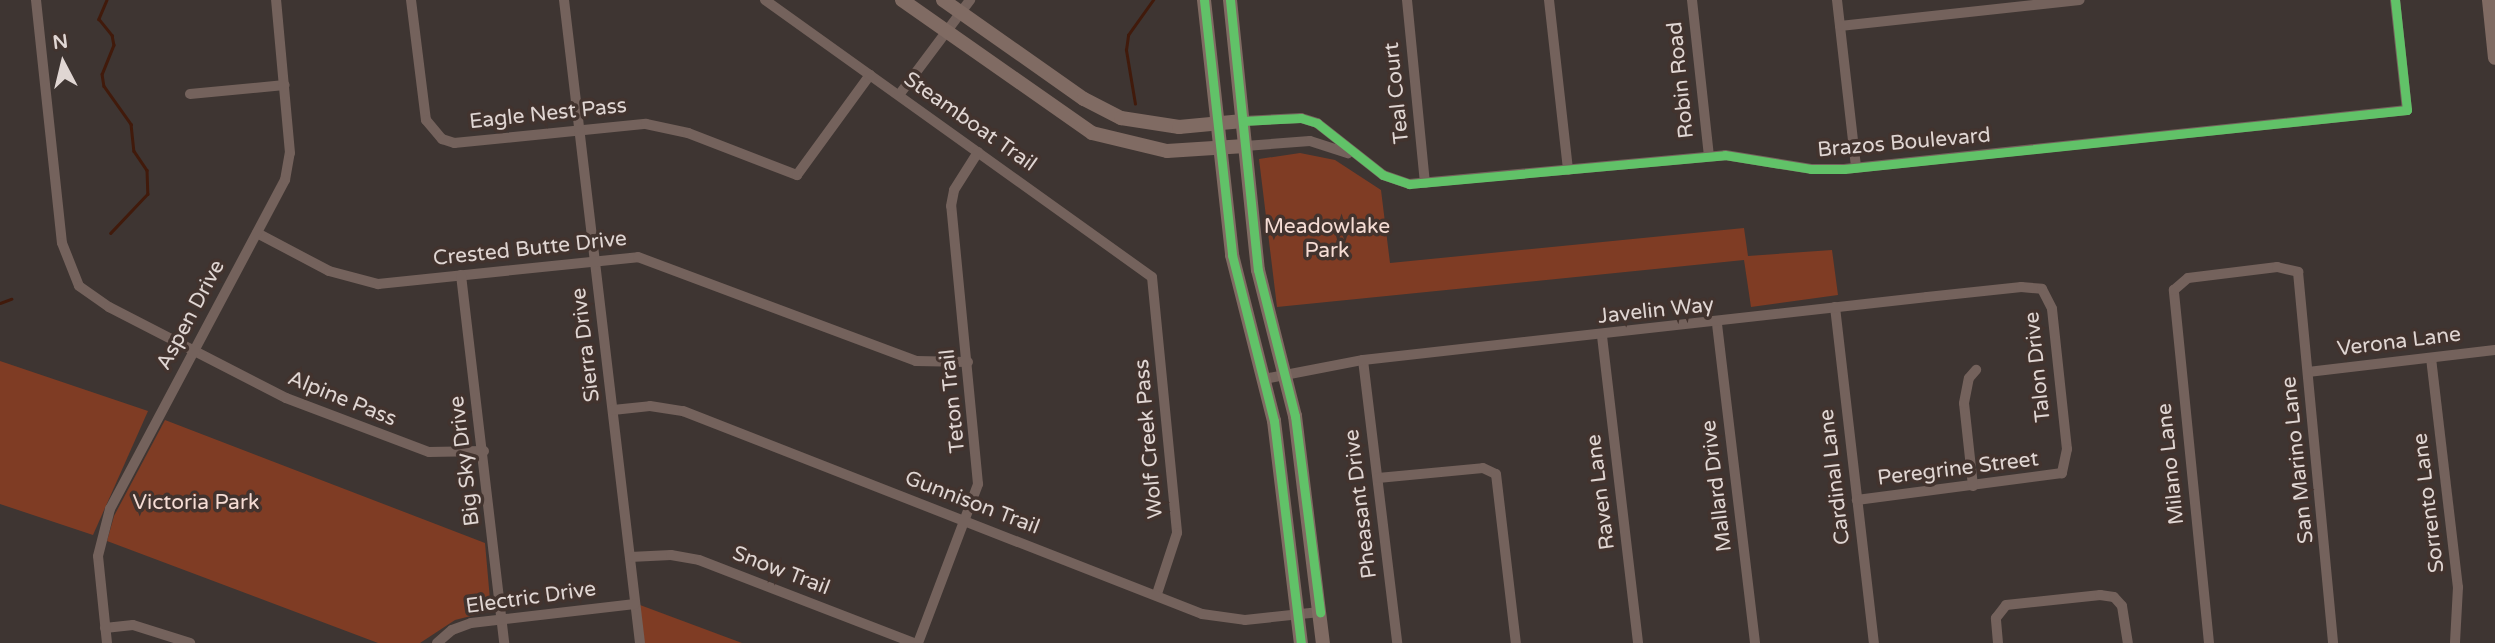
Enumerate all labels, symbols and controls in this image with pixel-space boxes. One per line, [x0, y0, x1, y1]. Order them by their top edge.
street label: Robin Road [1662, 20, 1700, 140]
north arrow [28, 28, 98, 98]
text: N [52, 30, 69, 54]
street label: Teal Court [1379, 41, 1415, 145]
street label: Steamboat Trail [899, 67, 1041, 177]
street label: Eagle Nest Pass [468, 93, 628, 135]
street label: Brazos Boulevard [1816, 123, 1992, 163]
park label: Meadowlake Park [1264, 214, 1390, 264]
street label: Crested Butte Drive [432, 226, 628, 272]
street label: Aspen Drive [152, 256, 230, 374]
street label: Sierra Drive [566, 286, 606, 404]
street label: Javelin Way [1597, 292, 1715, 330]
street label: Talon Drive [2020, 311, 2056, 423]
street label: Verona Lane [2336, 322, 2462, 362]
street label: Teton Trail [935, 348, 971, 454]
street label: Wolf Creek Pass [1129, 358, 1169, 520]
street label: Alpine Pass [284, 366, 400, 432]
street label: San Marino Lane [2277, 375, 2319, 545]
street label: Big Sky Drive [445, 394, 485, 528]
street label: Milano Lane [2152, 402, 2190, 526]
street label: Cardinal Lane [1814, 408, 1856, 546]
street label: Mallard Drive [1696, 419, 1738, 553]
street label: Pheasant Drive [1339, 428, 1383, 580]
street label: Sorrento Lane [2408, 432, 2450, 574]
street label: Raven Lane [1581, 433, 1621, 551]
street label: Peregrine Street [1876, 447, 2040, 491]
street label: Gunnison Trail [901, 466, 1043, 540]
park label: Victoria Park [133, 490, 259, 516]
street label: Snow Trail [729, 541, 833, 601]
street label: Electric Drive [464, 576, 598, 620]

